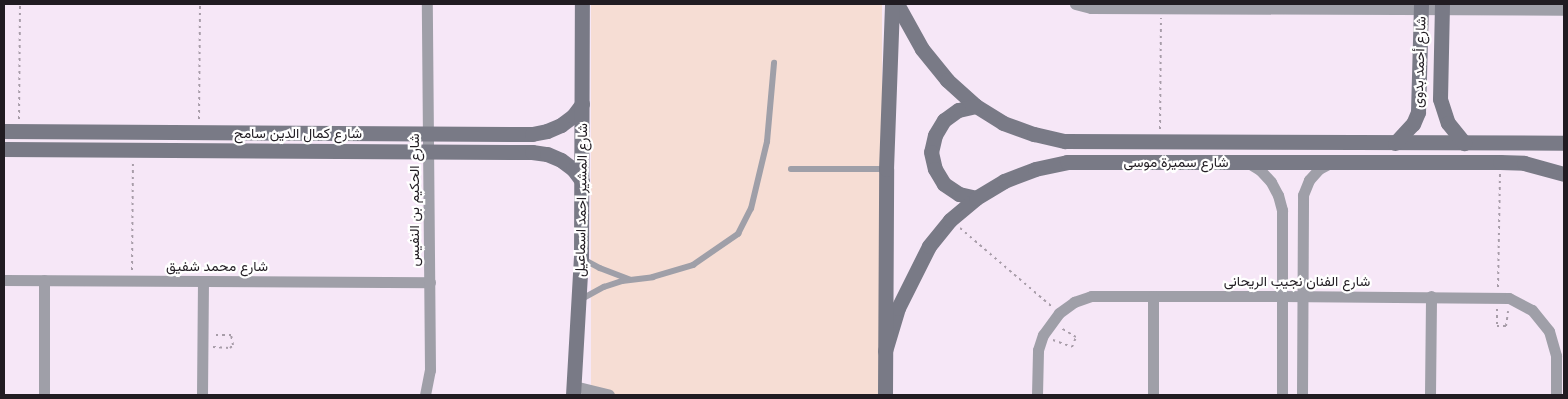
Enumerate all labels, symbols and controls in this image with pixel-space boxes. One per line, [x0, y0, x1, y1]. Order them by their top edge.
street label: شارع أحمد بدوى [1409, 16, 1429, 108]
street label: شارع المشير احمد اسماعيل [571, 123, 591, 277]
street label: شارع كمال الدين سامح [234, 125, 362, 141]
street label: شارع الحكيم بن النفيس [406, 133, 422, 267]
street label: شارع سميرة موسى [1123, 154, 1229, 170]
street label: شارع محمد شفيق [166, 258, 268, 274]
street label: شارع الفنان نجيب الريحانى [1224, 273, 1370, 289]

